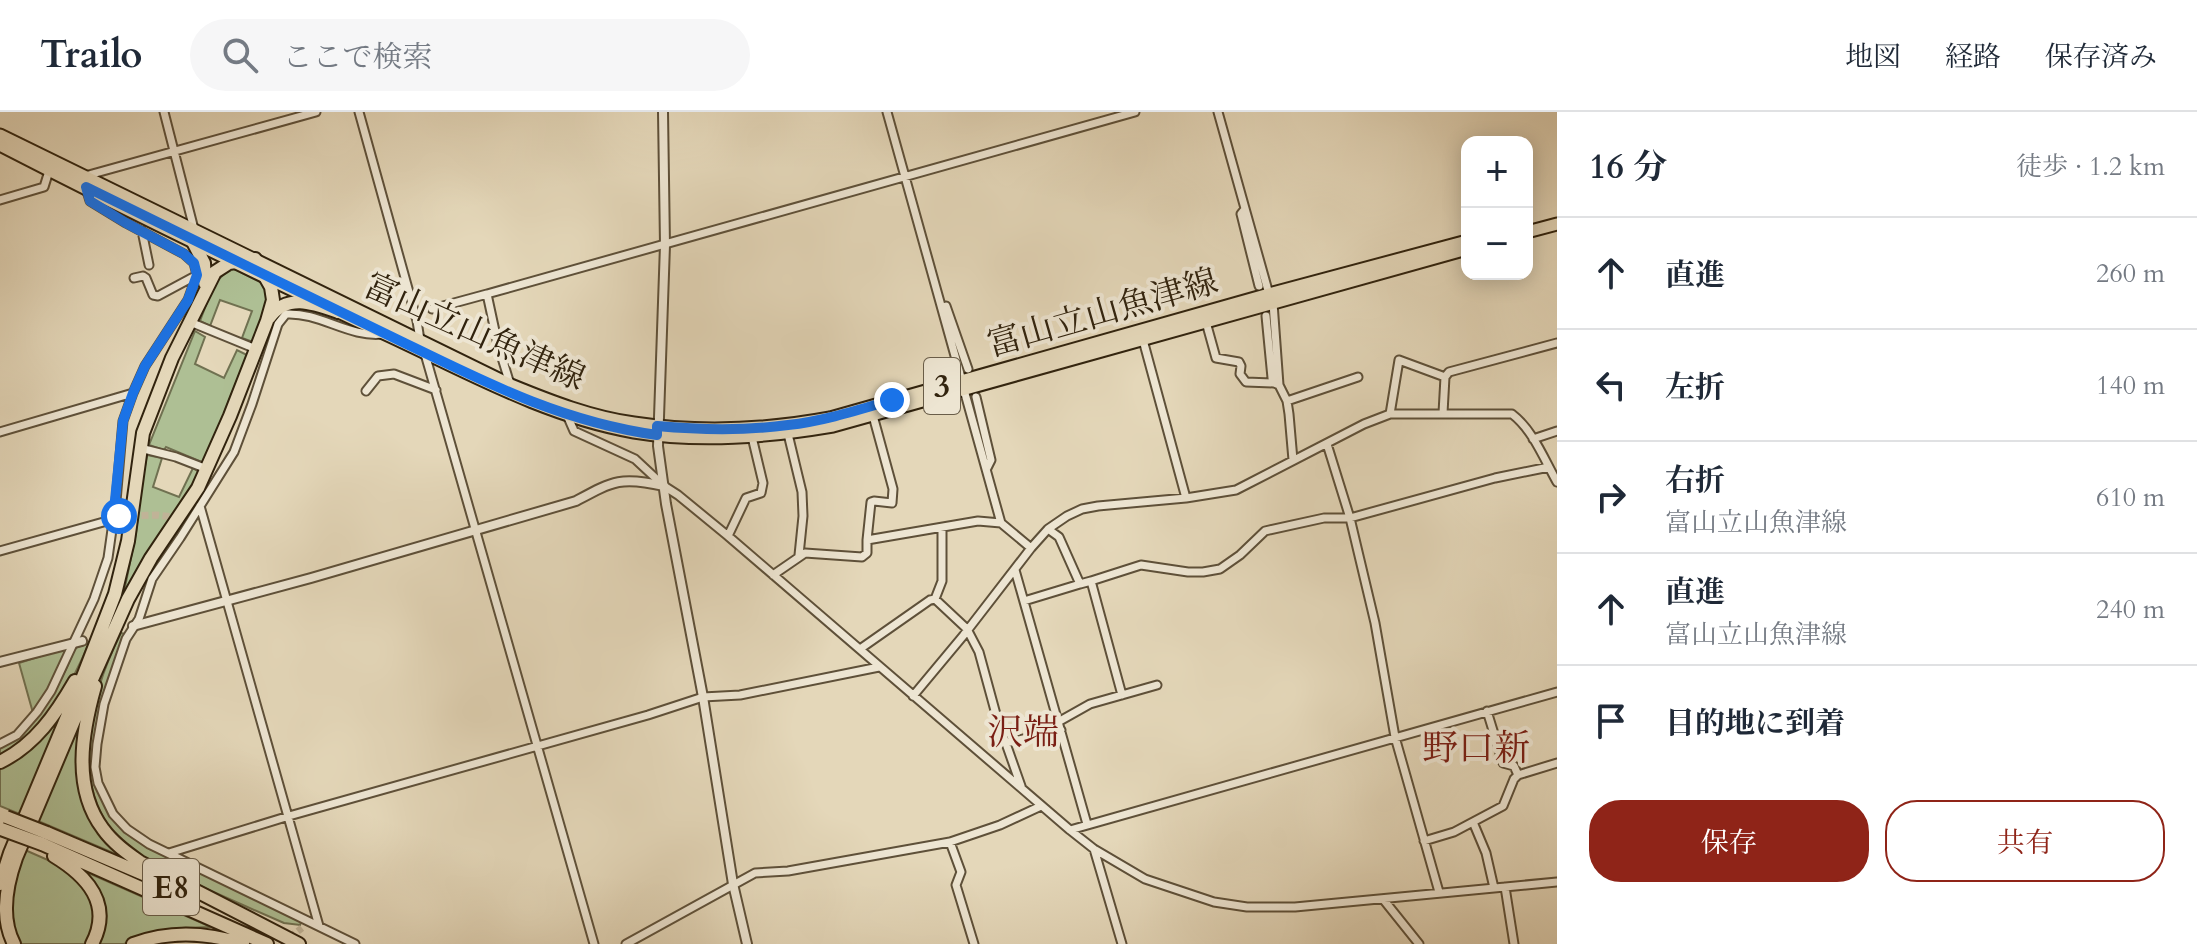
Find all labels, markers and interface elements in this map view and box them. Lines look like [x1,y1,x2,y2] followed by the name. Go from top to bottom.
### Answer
[190,19,750,91] search box
[40,29,142,81] text: Trailo
[218,33,262,77] icon: search
[282,37,432,78] text: ここで検索
[1845,38,1901,76] text: 地図
[1945,38,2001,76] text: 経路
[2045,38,2157,76] text: 保存済み
[1461,136,1533,280] map controls
[1461,136,1533,208] button: +
[1589,144,1667,190] text: 16 分
[2016,149,2165,184] text: 徒歩 · 1.2 km
[1461,208,1533,280] button: −
[1589,251,1633,295] icon: ahead
[1665,255,1725,296] text: 直進
[2096,256,2165,291] text: 260 m
[982,258,1223,368] street label: 富山立山魚津線
[357,263,593,401] street label: 富山立山魚津線
[924,358,960,414] road number: 3
[1589,363,1633,407] icon: left
[1665,367,1725,408] text: 左折
[2096,368,2165,403] text: 140 m
[874,382,910,418] route end
[1665,460,1725,501] text: 右折
[1589,475,1633,519] icon: right
[2096,480,2165,515] text: 610 m
[101,498,137,534] route start
[1665,505,1847,540] text: 富山立山魚津線
[1665,572,1725,613] text: 直進
[1589,587,1633,631] icon: ahead
[2096,592,2165,627] text: 240 m
[1665,617,1847,652] text: 富山立山魚津線
[1589,699,1633,743] icon: arrive
[1665,703,1845,744] text: 目的地に到着
[987,708,1059,757] district label: 沢端
[1422,724,1530,773] district label: 野口新
[1589,800,1869,882] button: 保存
[1885,800,2165,882] button: 共有
[143,859,199,915] road number: E8

